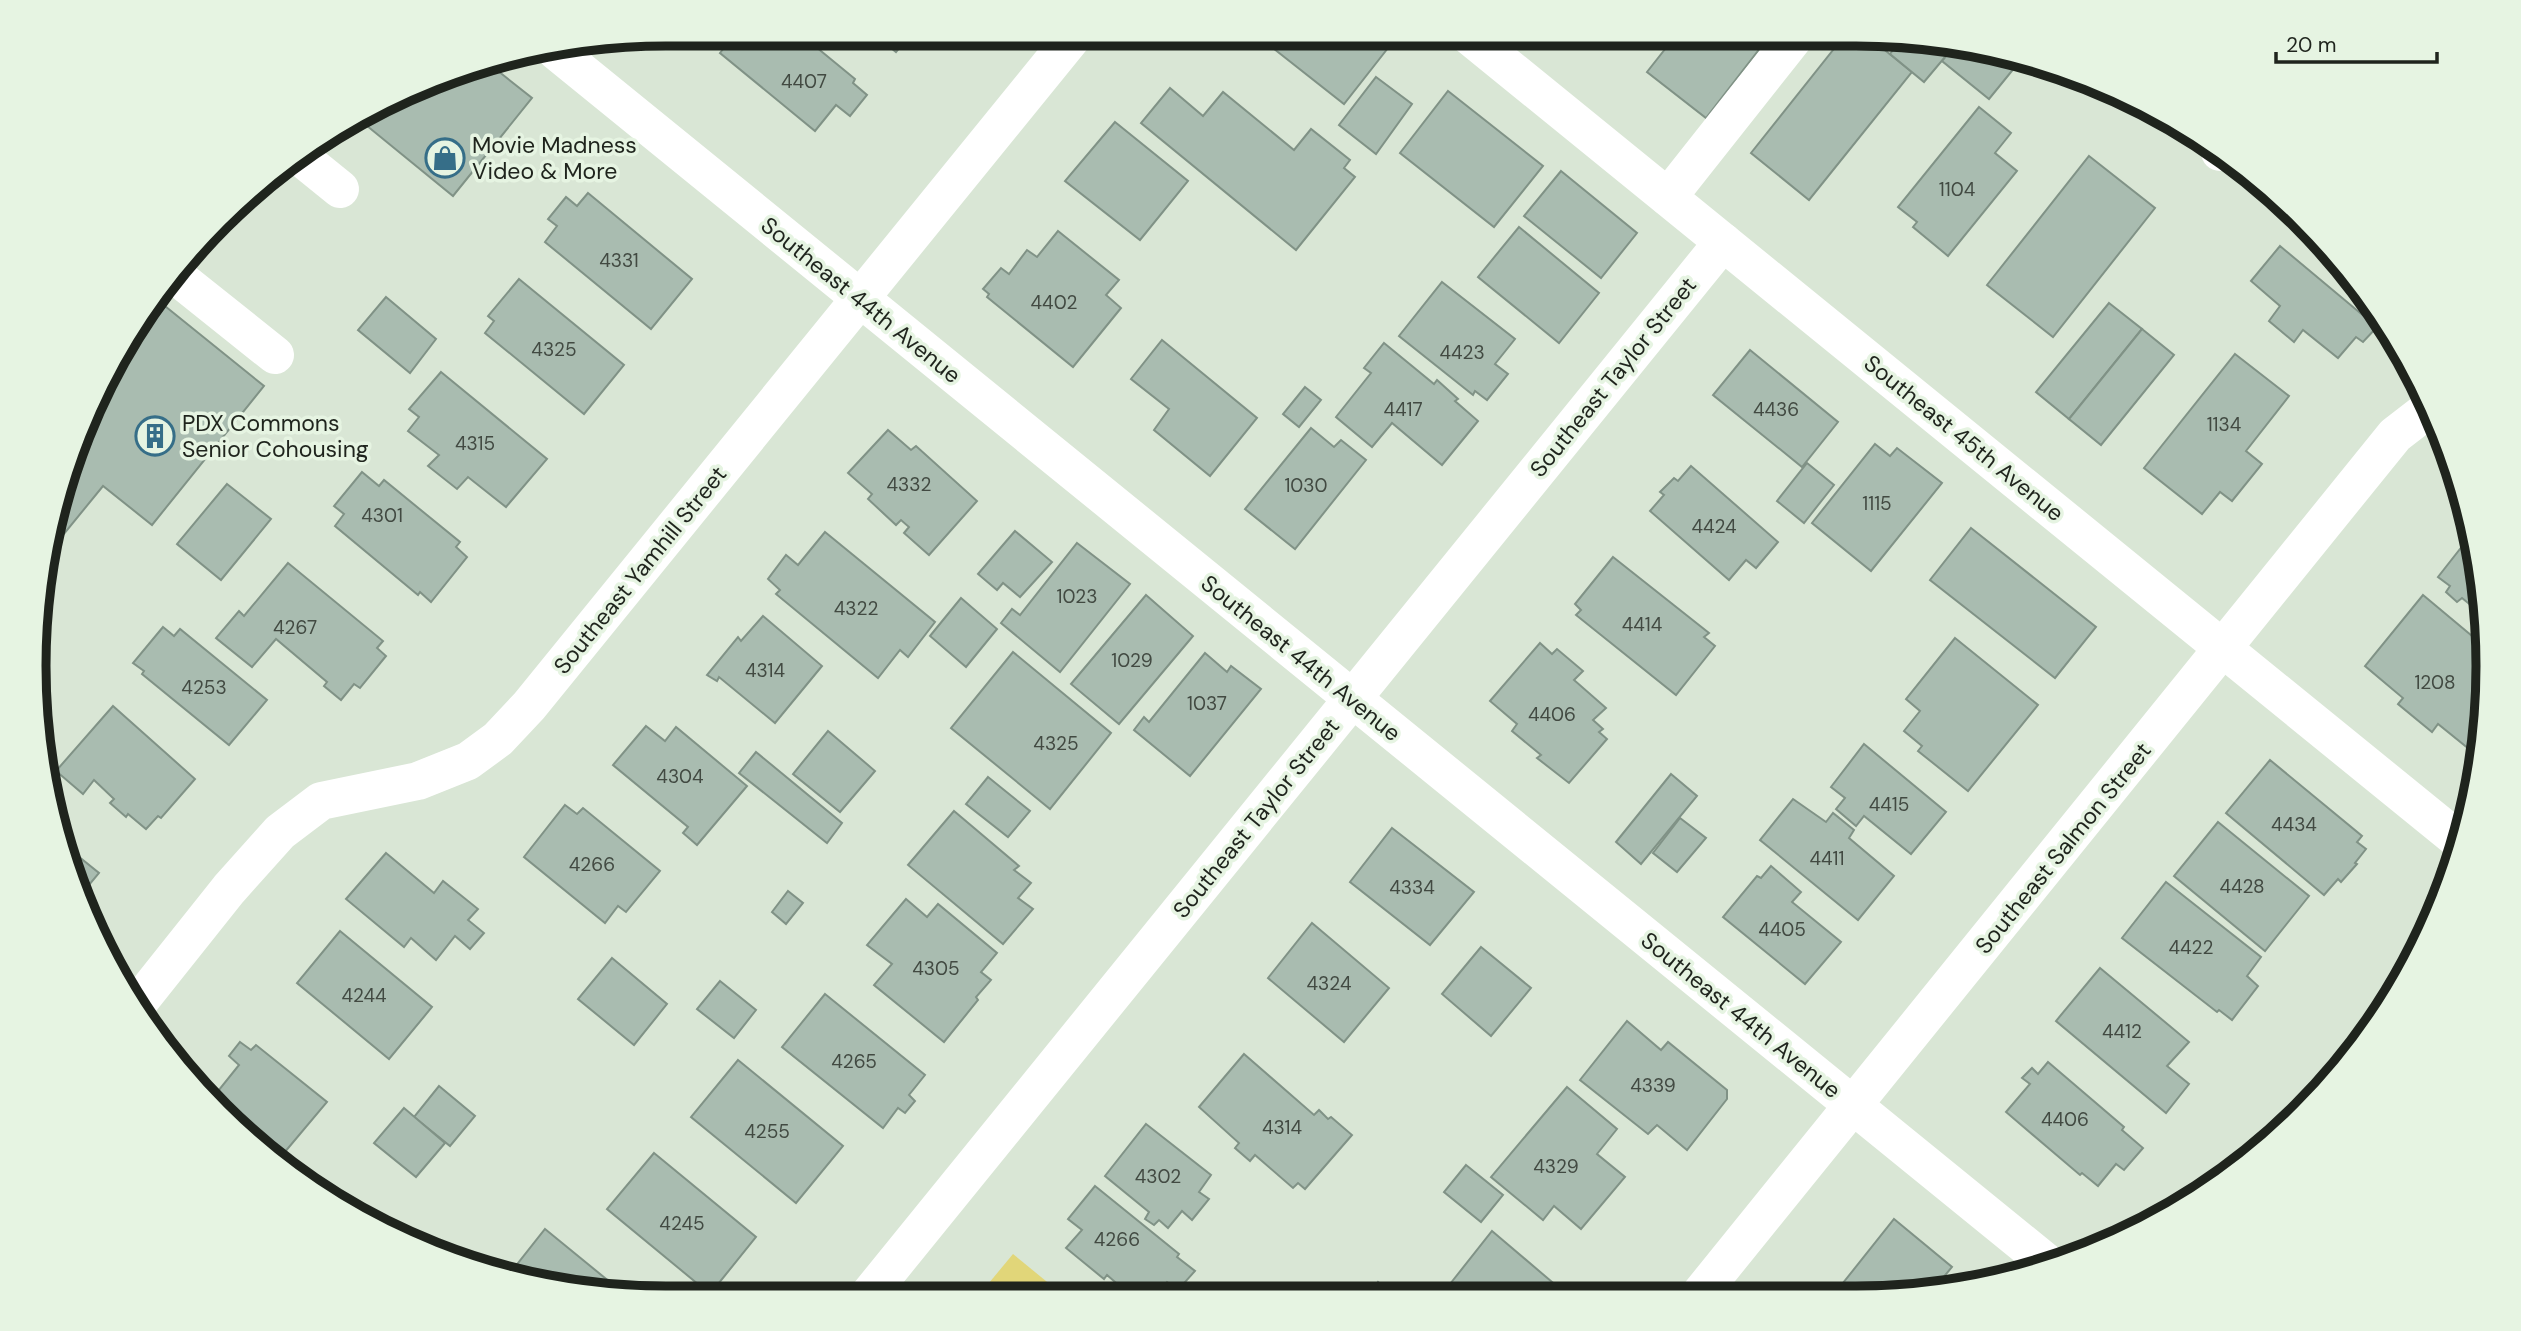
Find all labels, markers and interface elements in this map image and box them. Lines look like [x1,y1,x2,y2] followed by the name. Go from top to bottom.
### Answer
[2276,21,2437,65] scale bar
[2286,31,2337,59] text: 20 m
[781,69,827,94] house number: 4407
[472,130,637,186] place label: Movie Madness Video & More
[424,137,466,179] shop icon: Movie Madness Video & More
[1939,177,1975,202] house number: 1104
[755,210,967,390] street label: Southeast 44th Avenue
[599,248,639,273] house number: 4331
[1523,271,1703,483] street label: Southeast Taylor Street
[1031,290,1077,315] house number: 4402
[531,337,577,362] house number: 4325
[1439,340,1485,365] house number: 4423
[1858,348,2070,528] street label: Southeast 45th Avenue
[1383,397,1423,422] house number: 4417
[1753,397,1799,422] house number: 4436
[182,408,369,464] place label: PDX Commons Senior Cohousing
[2207,412,2241,437] house number: 1134
[134,415,176,457] building icon: PDX Commons Senior Cohousing
[455,431,495,456] house number: 4315
[547,460,733,680] street label: Southeast Yamhill Street
[887,472,932,497] house number: 4332
[1284,473,1328,498] house number: 1030
[1862,491,1892,516] house number: 1115
[361,503,403,528] house number: 4301
[1691,514,1737,539] house number: 4424
[1195,568,1407,748] street label: Southeast 44th Avenue
[1057,584,1097,609] house number: 1023
[834,596,878,621] house number: 4322
[1622,612,1662,637] house number: 4414
[273,615,317,640] house number: 4267
[1111,648,1153,673] house number: 1029
[745,658,785,683] house number: 4314
[2414,670,2456,695] house number: 1208
[181,675,227,700] house number: 4253
[1187,691,1227,716] house number: 1037
[1528,702,1576,727] house number: 4406
[1166,712,1346,924] street label: Southeast Taylor Street
[1033,731,1079,756] house number: 4325
[1968,736,2158,960] street label: Southeast Salmon Street
[656,764,704,789] house number: 4304
[1869,792,1909,817] house number: 4415
[2271,812,2317,837] house number: 4434
[1810,846,1844,871] house number: 4411
[569,852,615,877] house number: 4266
[2219,874,2265,899] house number: 4428
[1389,875,1435,900] house number: 4334
[1758,917,1806,942] house number: 4405
[1635,925,1847,1105] street label: Southeast 44th Avenue
[2169,935,2214,960] house number: 4422
[912,956,960,981] house number: 4305
[1307,971,1351,996] house number: 4324
[341,983,387,1008] house number: 4244
[2102,1019,2142,1044] house number: 4412
[831,1049,877,1074] house number: 4265
[1630,1073,1676,1098] house number: 4339
[2041,1107,2089,1132] house number: 4406
[1262,1115,1302,1140] house number: 4314
[744,1119,790,1144] house number: 4255
[1533,1154,1579,1179] house number: 4329
[1135,1164,1181,1189] house number: 4302
[659,1211,705,1236] house number: 4245
[1094,1227,1140,1252] house number: 4266

